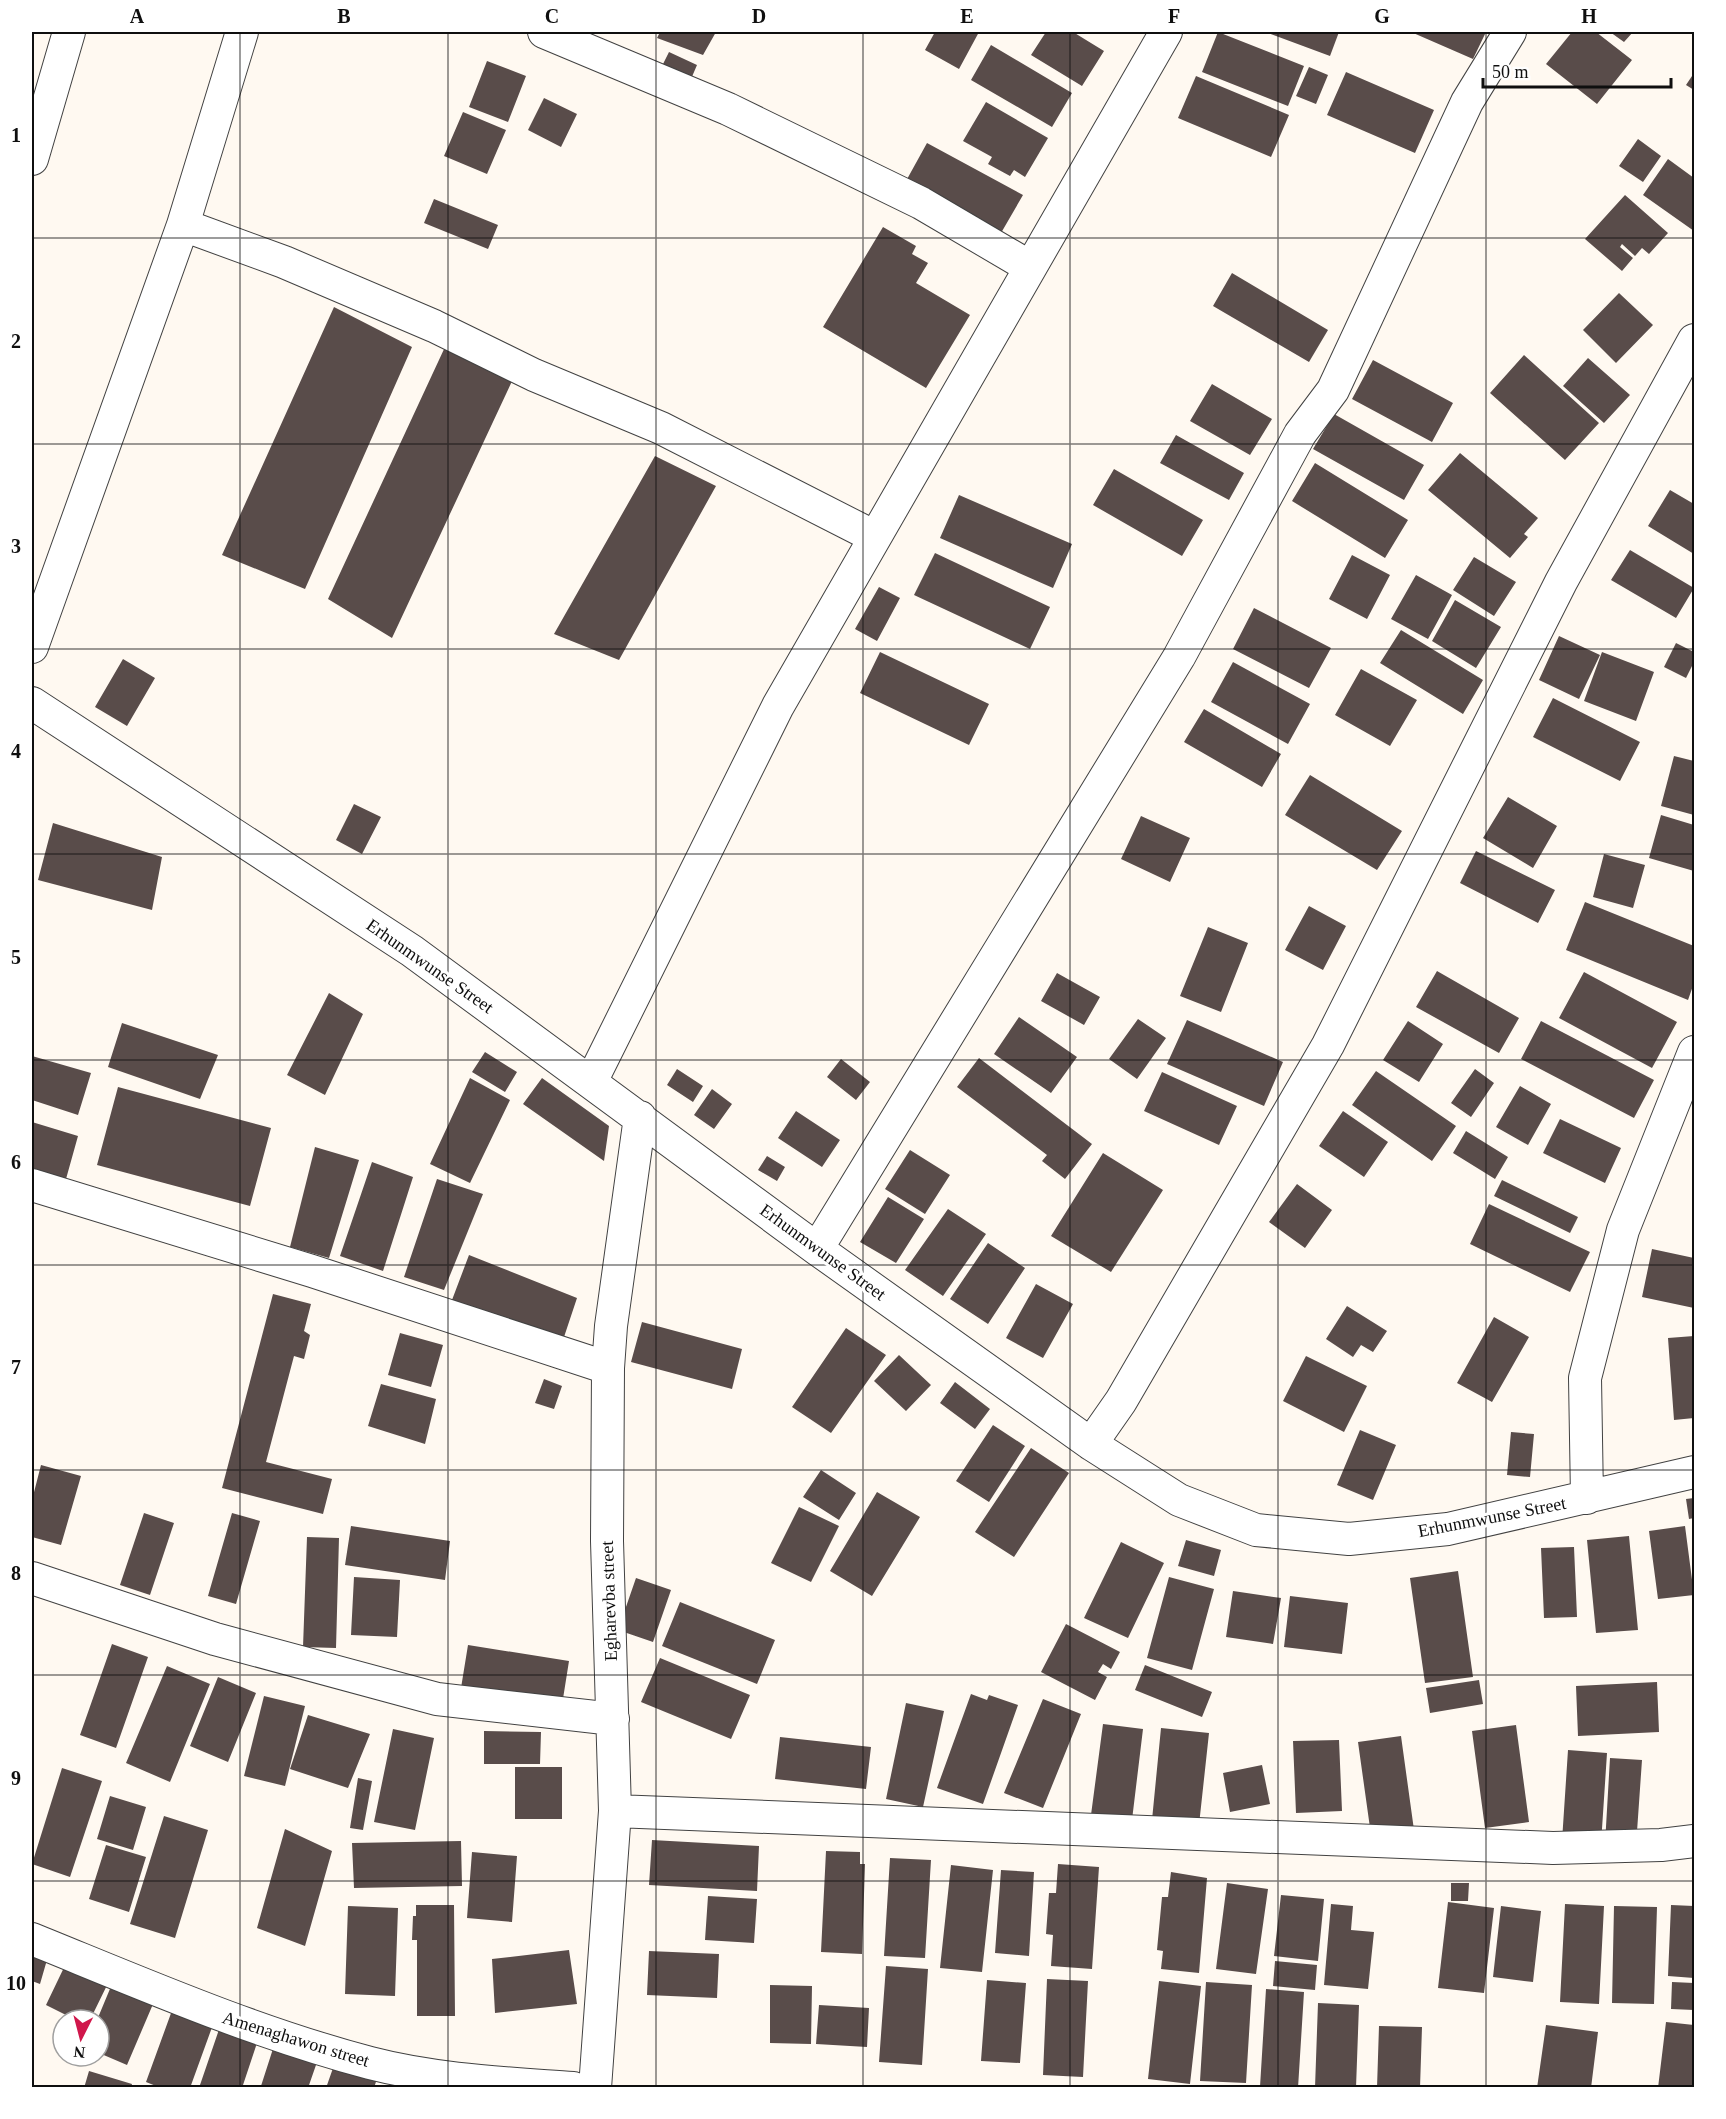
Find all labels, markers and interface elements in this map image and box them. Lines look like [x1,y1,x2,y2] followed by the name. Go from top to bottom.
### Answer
[130,5,145,27] text: A
[337,5,351,27] text: B
[545,5,559,27] text: C
[752,5,766,27] text: D
[960,5,974,27] text: E
[1168,5,1180,27] text: F
[1374,5,1390,27] text: G
[1581,5,1597,27] text: H
[1483,51,1670,89] scale bar
[1492,62,1529,82] text: 50 m
[11,124,21,146] text: 1
[11,330,21,352] text: 2
[11,535,21,557] text: 3
[11,740,21,762] text: 4
[363,915,497,1017] street label: Erhunmwunse Street
[11,946,21,968] text: 5
[11,1151,21,1173] text: 6
[756,1200,890,1304] street label: Erhunmwunse Street
[11,1356,21,1378] text: 7
[1416,1493,1568,1541] street label: Erhunmwunse Street
[597,1540,621,1662] street label: Egharevba street
[11,1562,21,1584] text: 8
[11,1767,21,1789] text: 9
[6,1972,26,1994] text: 10
[220,2007,372,2071] street label: Amenaghawon street
[51,2008,111,2068] north arrow
[72,2043,86,2061] text: N

